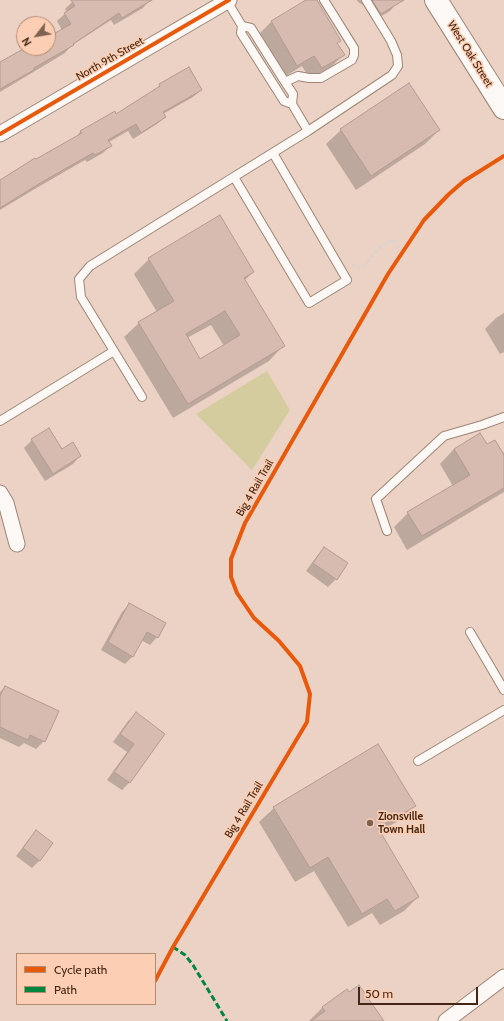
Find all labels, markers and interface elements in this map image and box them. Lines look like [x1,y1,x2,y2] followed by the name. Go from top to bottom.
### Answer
[16,16,56,56] north arrow
[444,18,496,90] street label: West Oak Street
[74,34,146,84] street label: North 9th Street
[19,35,35,49] text: N
[233,457,277,519] street label: Big 4 Rail Trail
[222,779,266,841] street label: Big 4 Rail Trail
[378,810,425,836] place label: Zionsville Town Hall
[365,818,375,828] marker: Zionsville Town Hall
[16,953,156,1005] legend
[54,962,107,977] text: Cycle path
[360,979,480,1005] scale bar
[54,982,77,997] text: Path
[365,986,393,1001] text: 50 m

